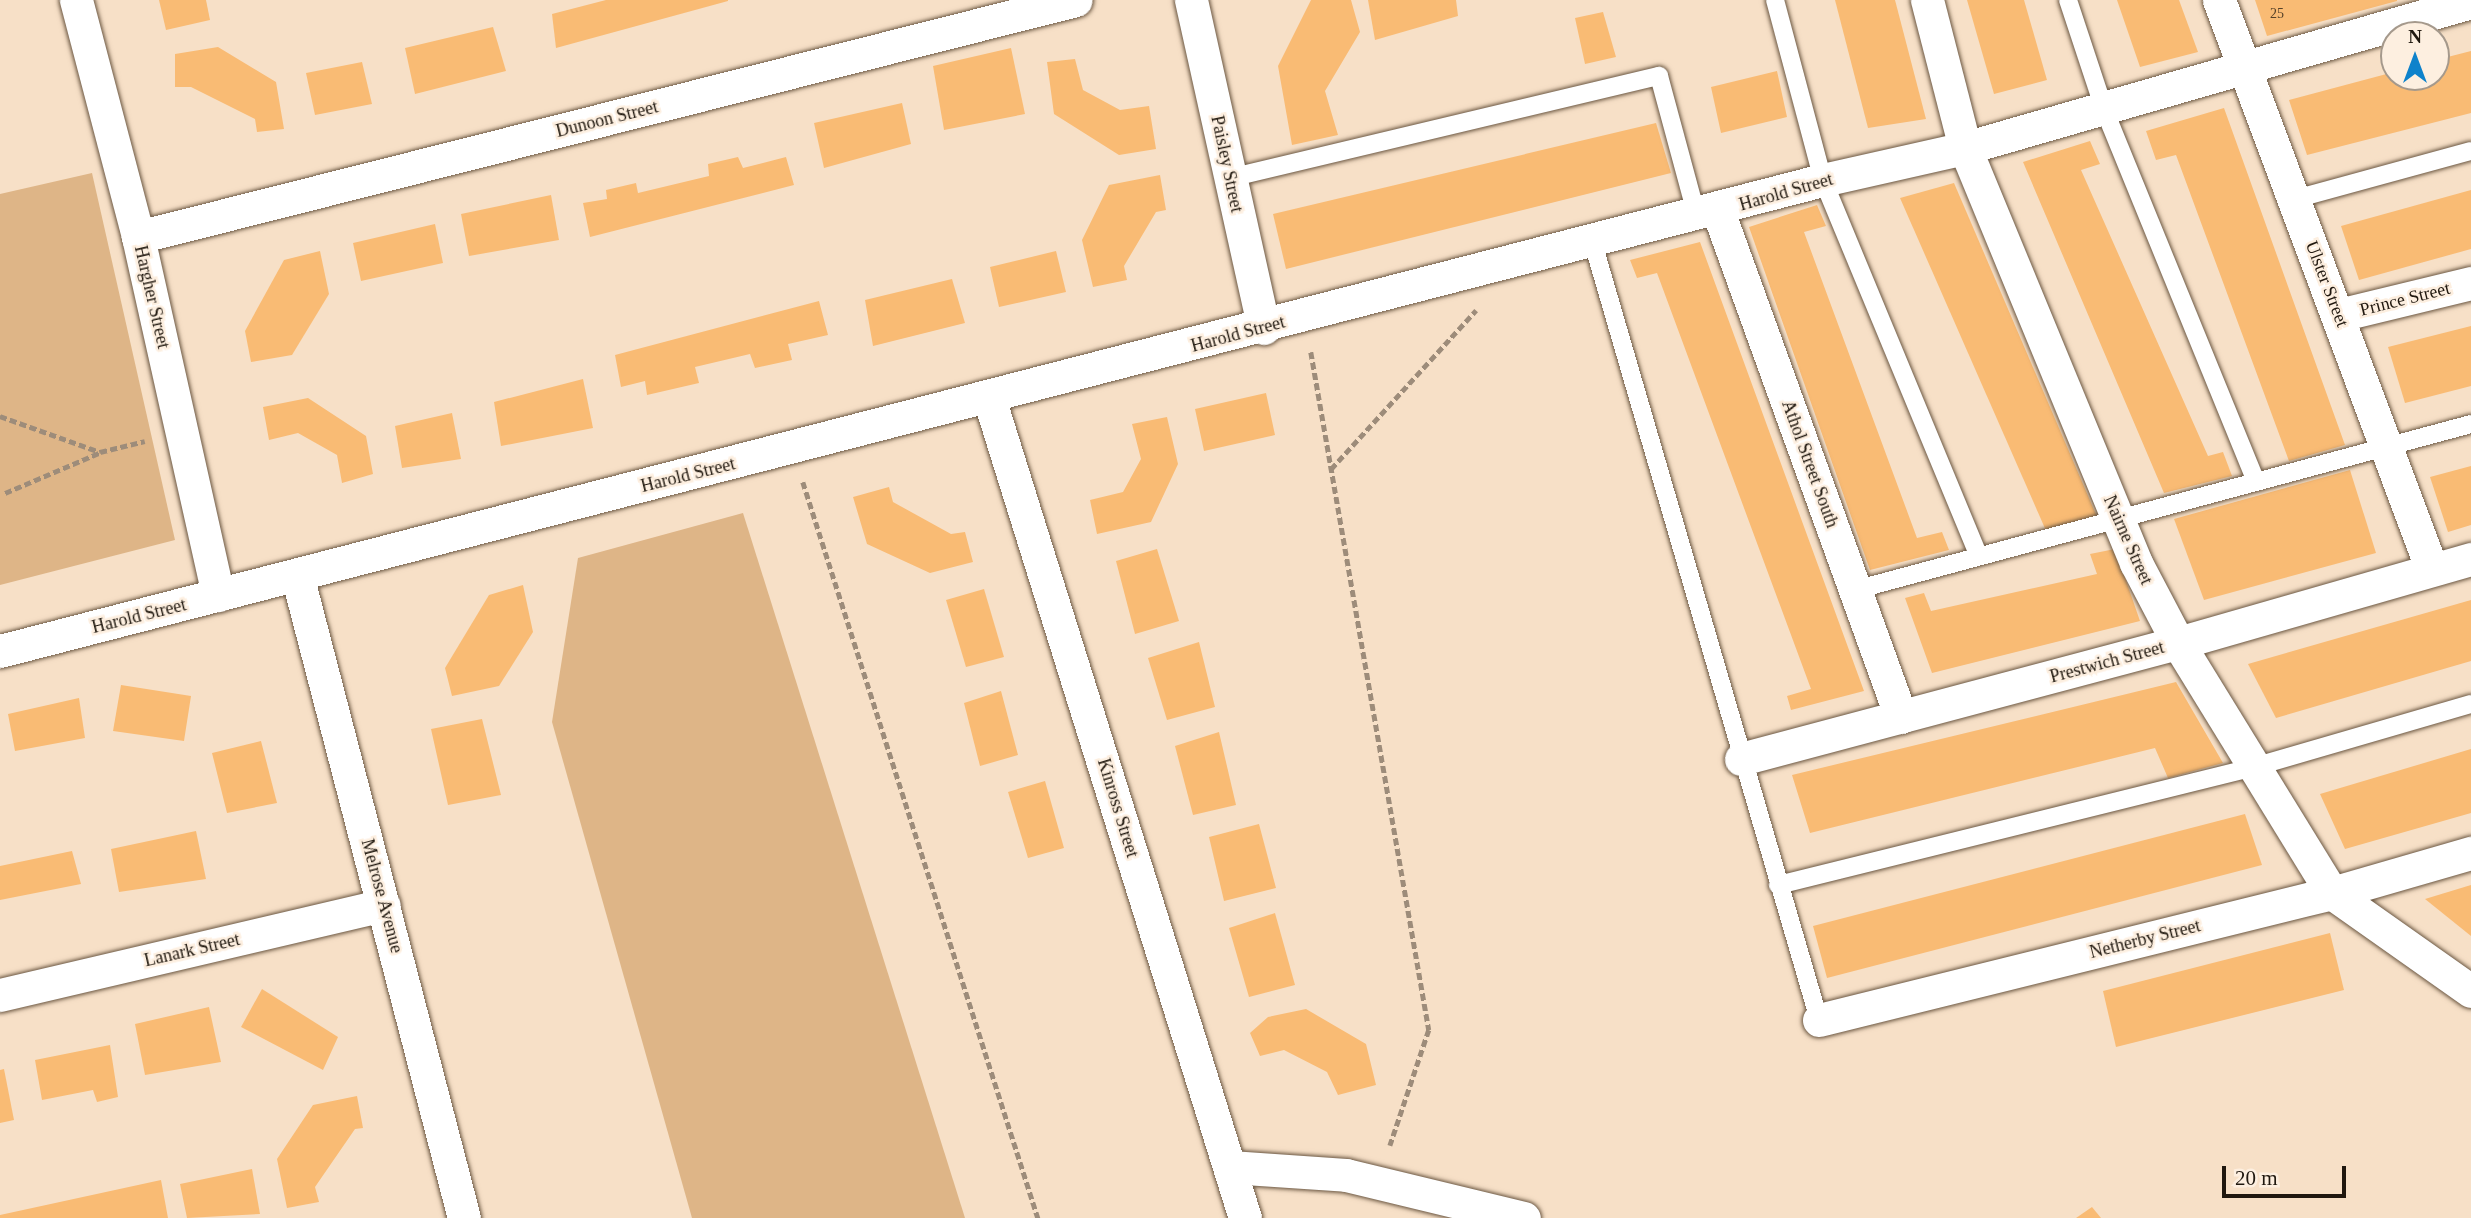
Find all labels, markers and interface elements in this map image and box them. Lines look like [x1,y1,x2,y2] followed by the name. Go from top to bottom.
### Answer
[2270,6,2284,22] house number: 25
[2380,21,2450,91] north arrow
[2408,26,2422,47] text: N
[554,96,660,142] street label: Dunoon Street
[1206,114,1248,214] street label: Paisley Street
[1737,168,1835,216] street label: Harold Street
[2301,238,2353,330] street label: Ulster Street
[130,243,174,351] street label: Hargher Street
[2358,277,2452,321] street label: Prince Street
[1189,311,1287,357] street label: Harold Street
[1777,397,1843,531] street label: Athol Street South
[639,453,737,497] street label: Harold Street
[2099,492,2157,588] street label: Nairne Street
[90,594,188,638] street label: Harold Street
[2047,636,2167,688] street label: Prestwich Street
[1093,756,1143,860] street label: Kinross Street
[356,836,408,956] street label: Melrose Avenue
[2087,915,2203,963] street label: Netherby Street
[142,929,242,971] street label: Lanark Street
[2226,1152,2350,1196] scale bar
[2235,1166,2278,1190] text: 20 m

